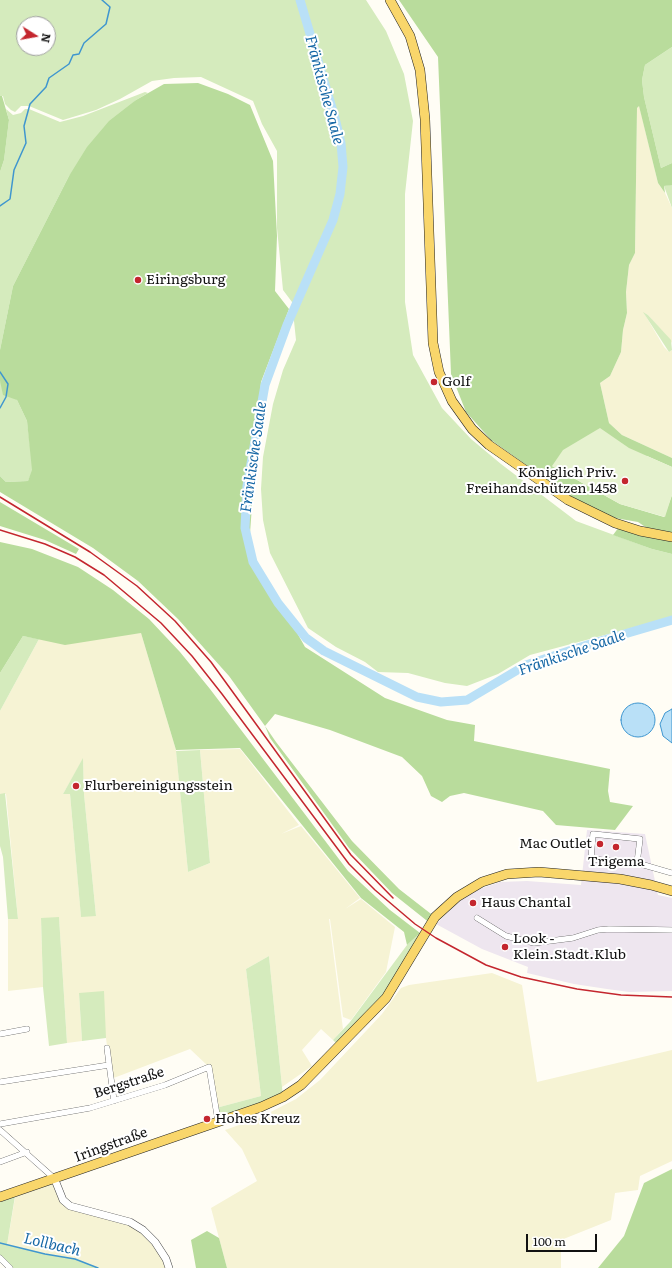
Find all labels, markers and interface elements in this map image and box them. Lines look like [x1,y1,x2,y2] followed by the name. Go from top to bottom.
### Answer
[16,16,56,56] north arrow
[38,32,56,44] text: N
[301,33,347,147] water label: Fränkische Saale
[146,272,225,288] place label: Eiringsburg
[133,275,143,285] marker: Eiringsburg
[442,374,471,390] place label: Golf
[429,377,439,387] marker: Golf
[237,400,271,514] water label: Fränkische Saale
[466,465,617,498] place label: Königlich Priv. Freihandschützen 1458
[620,476,630,486] marker: Königlich Priv. Freihandschützen 1458
[516,626,628,680] water label: Fränkische Saale
[84,778,233,794] place label: Flurbereinigungsstein
[71,781,81,791] marker: Flurbereinigungsstein
[519,836,592,852] place label: Mac Outlet
[595,839,605,849] marker: Mac Outlet
[611,842,621,852] marker: Trigema
[587,854,645,870] place label: Trigema
[481,895,571,911] place label: Haus Chantal
[468,898,478,908] marker: Haus Chantal
[513,931,626,964] place label: Look - Klein.Stadt.Klub
[500,942,510,952] marker: Look - Klein.Stadt.Klub
[92,1064,166,1102] street label: Bergstraße
[215,1111,300,1127] place label: Hohes Kreuz
[202,1114,212,1124] marker: Hohes Kreuz
[72,1124,150,1166] street label: Iringstraße
[528,1226,599,1252] scale bar
[22,1230,82,1260] water label: Lollbach
[533,1232,566,1250] text: 100 m

